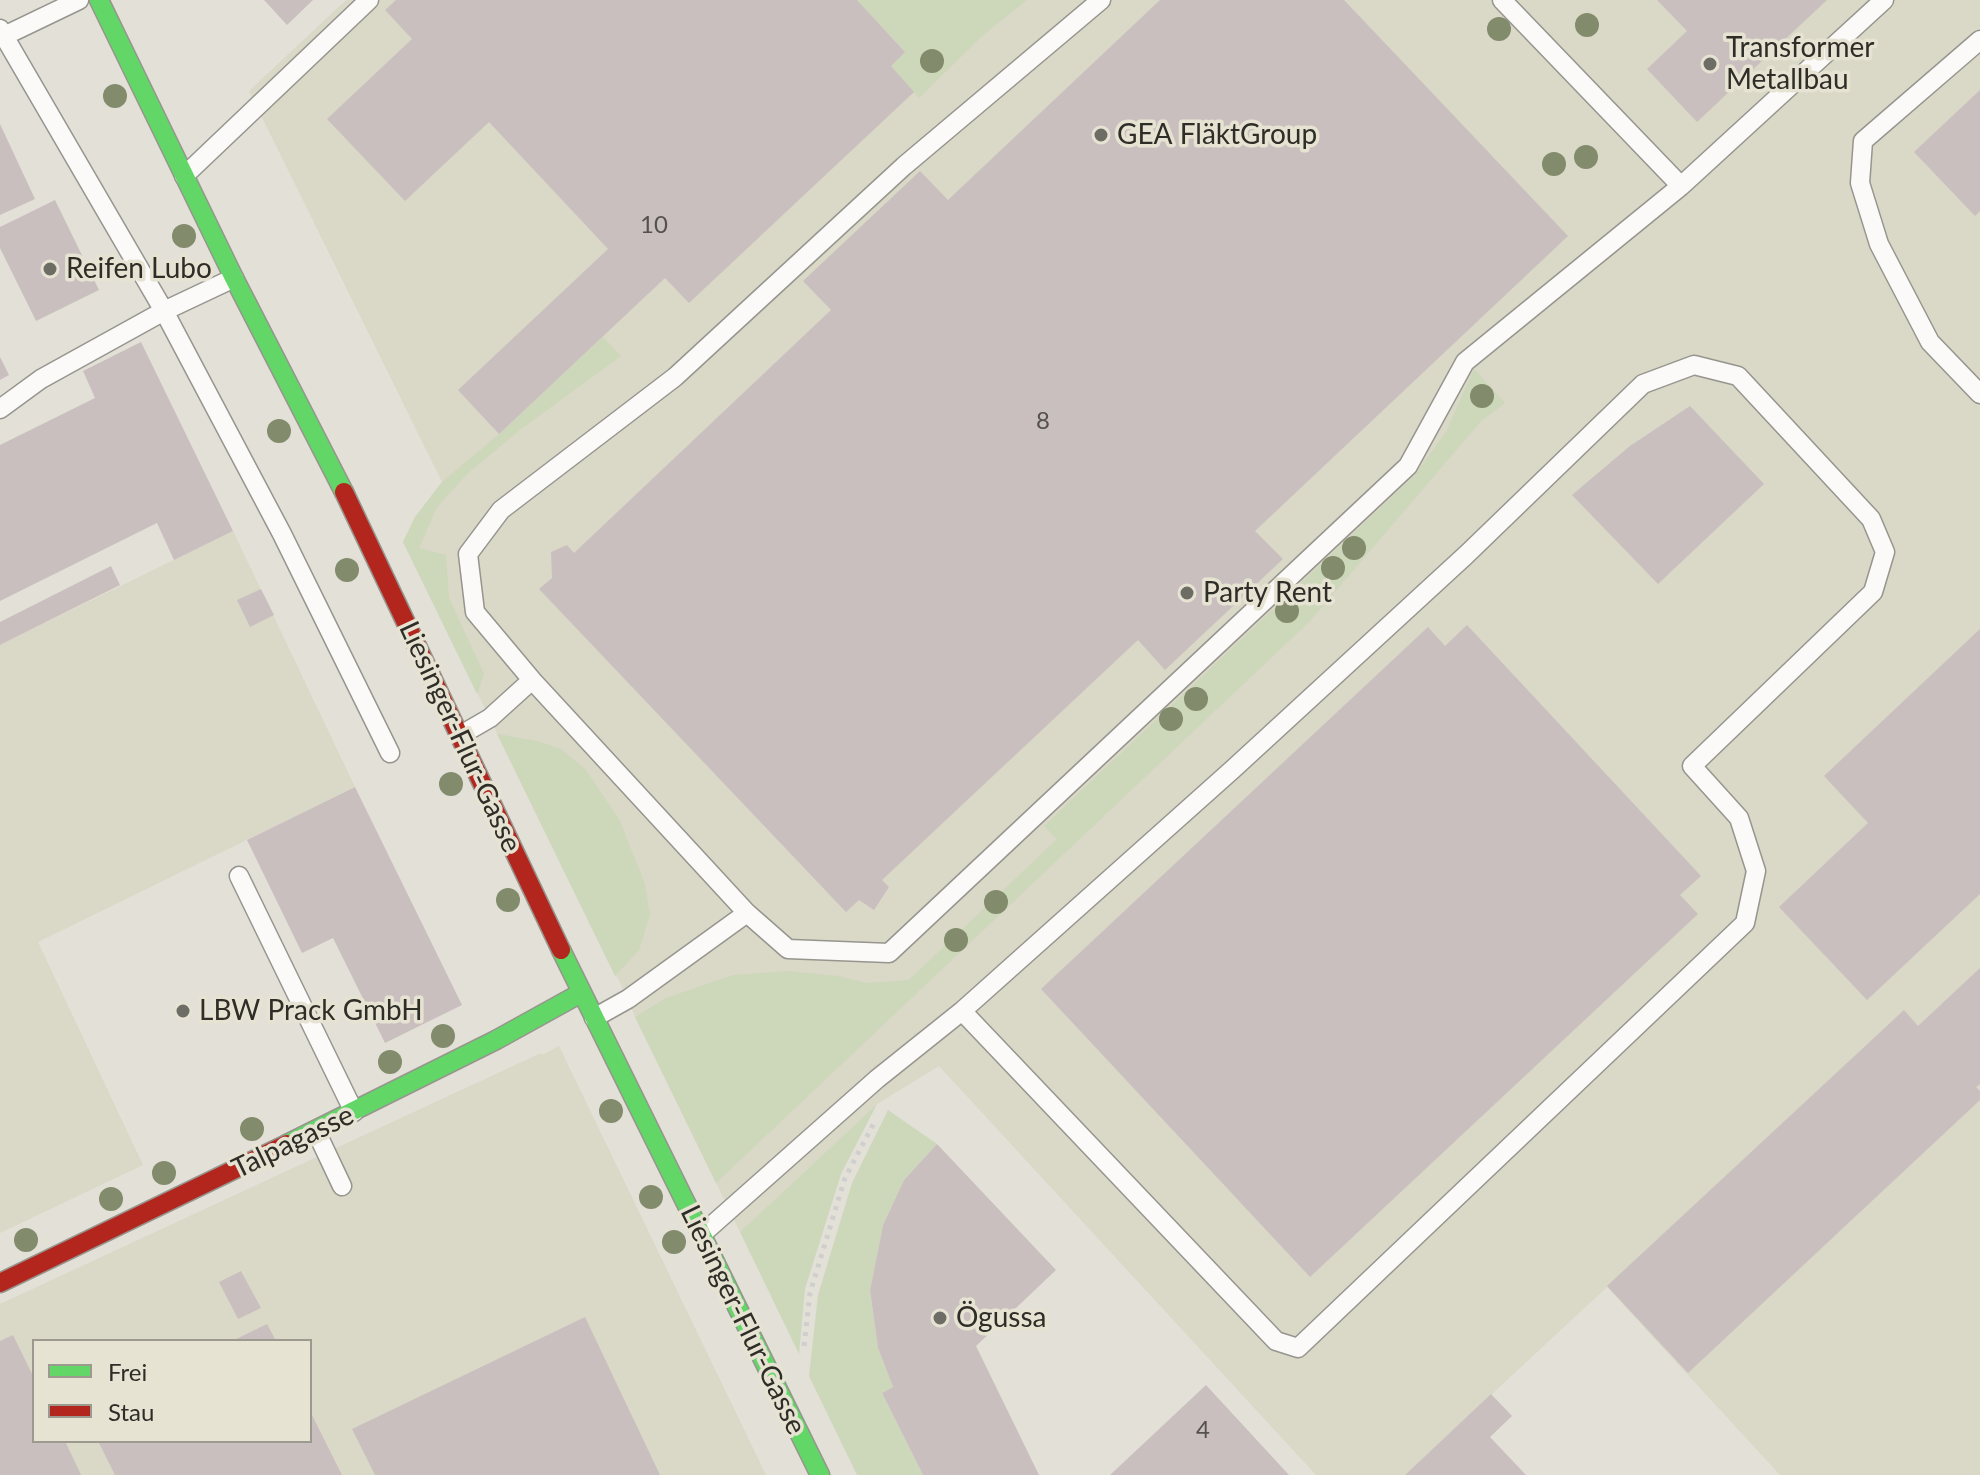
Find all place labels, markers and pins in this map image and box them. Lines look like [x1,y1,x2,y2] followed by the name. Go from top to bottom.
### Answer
[1726,31,1875,97] place label: Transformer Metallbau
[1701,55,1719,73] marker: Transformer Metallbau
[1117,118,1317,152] place label: GEA FläktGroup
[1092,126,1110,144] marker: GEA FläktGroup
[66,252,212,286] place label: Reifen Lubo
[41,260,59,278] marker: Reifen Lubo
[1203,576,1332,610] place label: Party Rent
[1178,584,1196,602] marker: Party Rent
[199,994,423,1028] place label: LBW Prack GmbH
[174,1002,192,1020] marker: LBW Prack GmbH
[956,1301,1046,1335] place label: Ögussa
[931,1309,949,1327] marker: Ögussa

